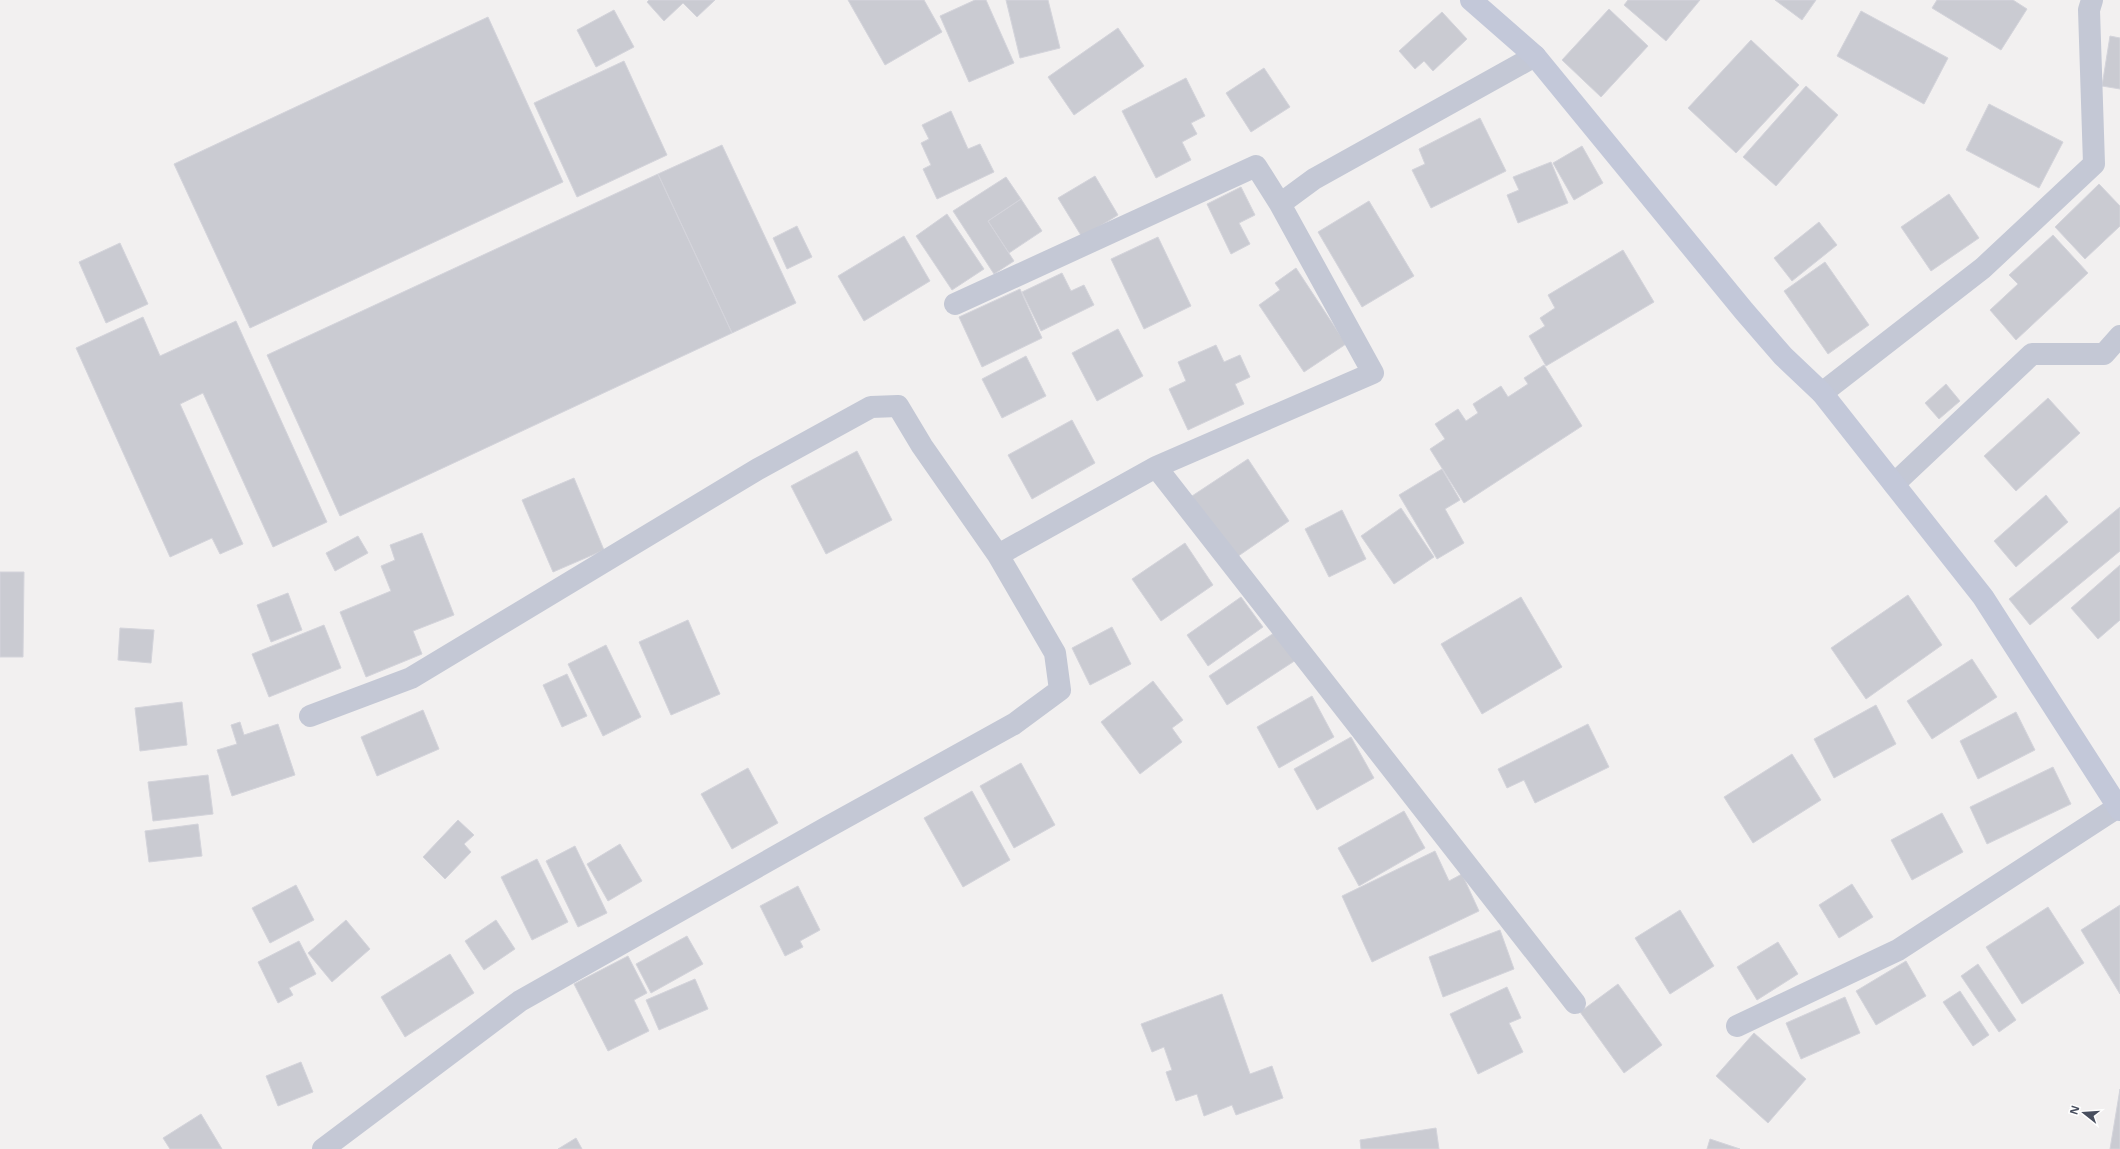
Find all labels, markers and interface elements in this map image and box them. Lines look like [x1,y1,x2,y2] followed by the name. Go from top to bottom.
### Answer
[2064,1093,2104,1133] north arrow
[2065,1103,2082,1116] text: N

